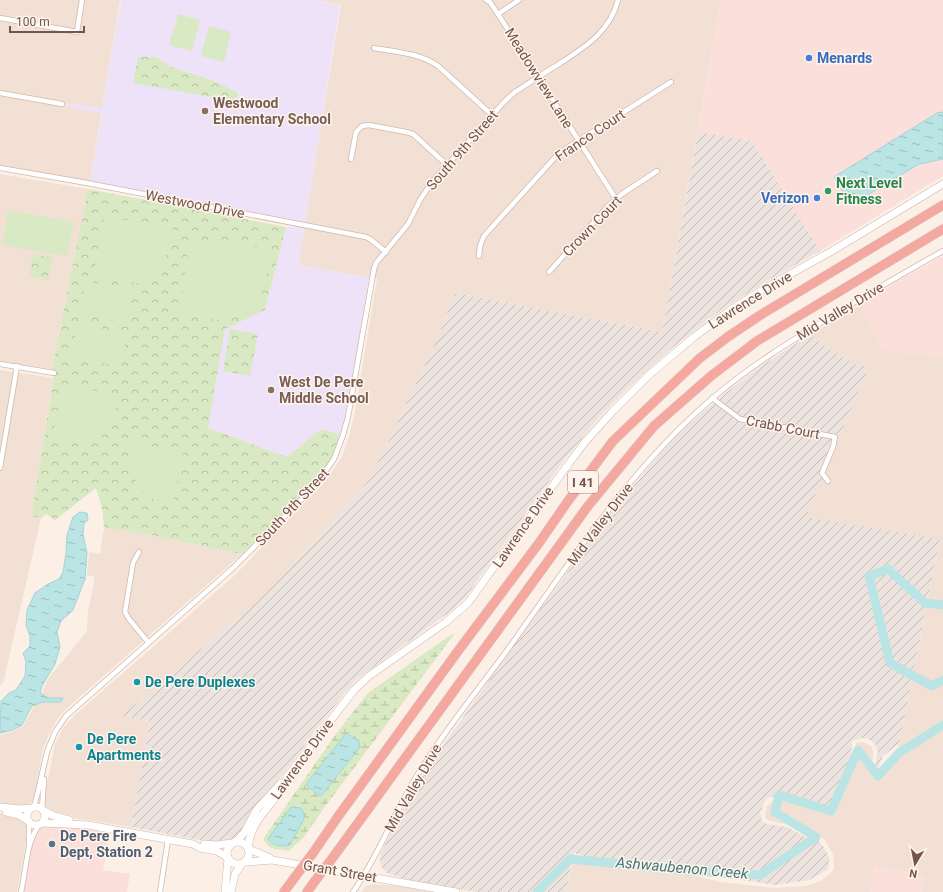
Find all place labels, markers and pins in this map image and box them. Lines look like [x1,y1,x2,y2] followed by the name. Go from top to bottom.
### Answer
[817,50,872,66] place label: Menards
[804,53,814,63] marker: Menards
[213,95,331,127] place label: Westwood Elementary School
[200,106,210,116] marker: Westwood Elementary School
[836,175,902,207] place label: Next Level Fitness
[823,186,833,196] marker: Next Level Fitness
[761,190,809,206] place label: Verizon
[812,193,822,203] marker: Verizon
[279,374,369,406] place label: West De Pere Middle School
[266,385,276,395] marker: West De Pere Middle School
[145,674,256,690] place label: De Pere Duplexes
[132,677,142,687] marker: De Pere Duplexes
[87,731,161,763] place label: De Pere Apartments
[74,742,84,752] marker: De Pere Apartments
[60,828,153,860] place label: De Pere Fire Dept, Station 2
[47,839,57,849] marker: De Pere Fire Dept, Station 2

